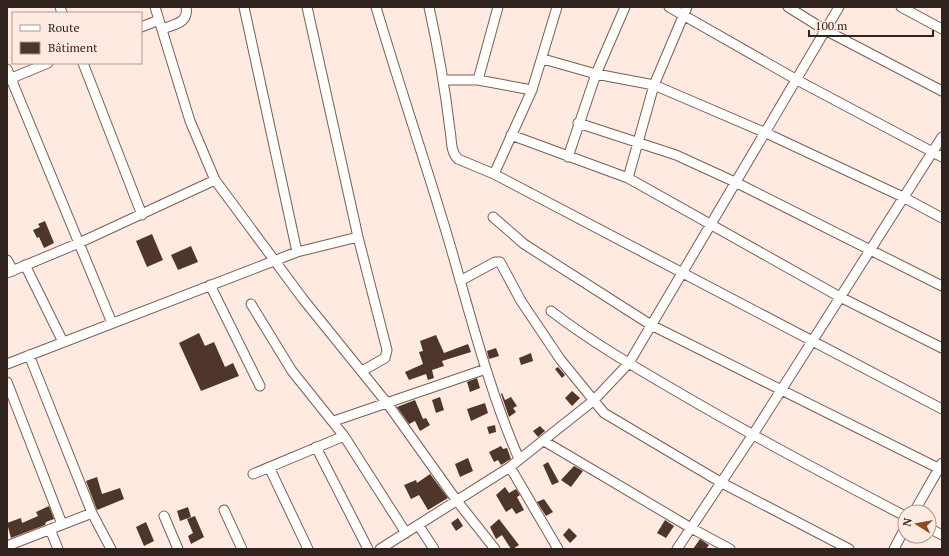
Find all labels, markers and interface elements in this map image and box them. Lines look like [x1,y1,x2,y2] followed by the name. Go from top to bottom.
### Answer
[12,12,142,64] legend
[809,12,933,38] scale bar
[815,18,848,33] text: 100 m
[48,20,79,35] text: Route
[48,40,98,55] text: Bâtiment
[897,504,937,544] north arrow
[900,516,915,528] text: N

